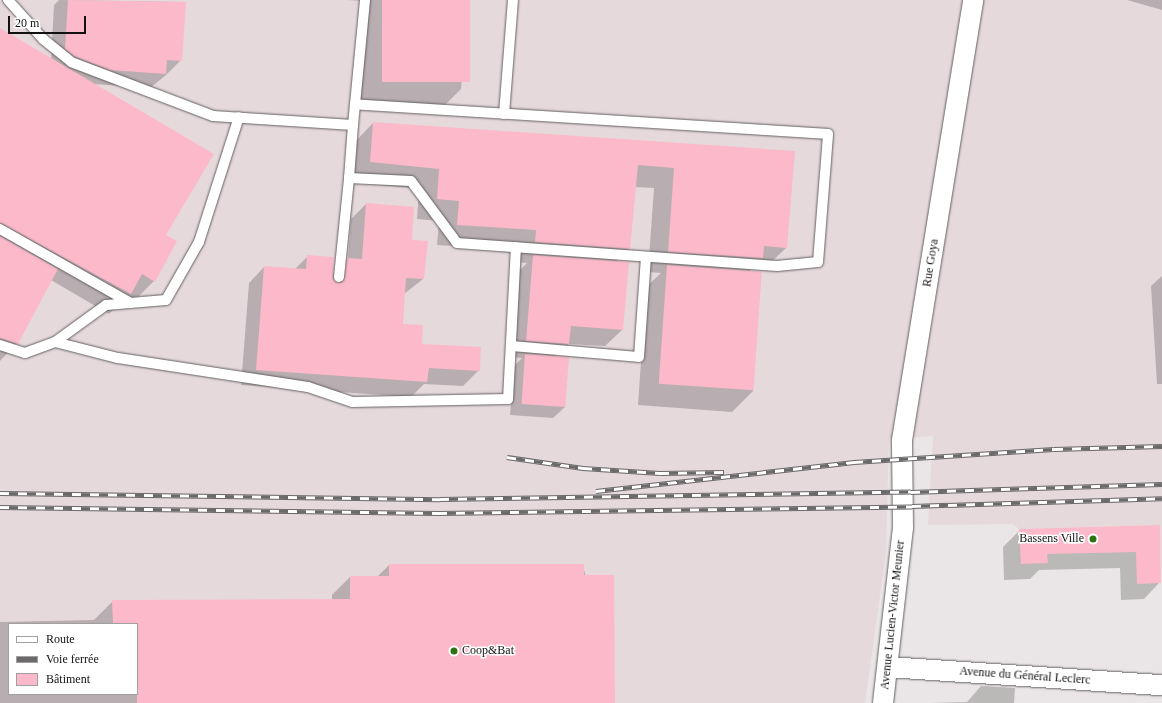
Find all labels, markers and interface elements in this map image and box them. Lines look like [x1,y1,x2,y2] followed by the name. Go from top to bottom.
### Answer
[10,8,88,34] scale bar
[15,16,39,30] text: 20 m
[920,238,942,288] street label: Rue Goya
[1019,532,1084,546] place label: Bassens Ville
[1087,533,1099,545] marker: Bassens Ville
[878,539,908,691] street label: Avenue Lucien-Victor Meunier
[8,623,138,695] legend
[46,632,75,646] text: Route
[462,644,514,658] place label: Coop&Bat
[449,646,459,656] marker: Coop&Bat
[46,652,99,666] text: Voie ferrée
[959,664,1091,688] street label: Avenue du Général Leclerc
[46,672,90,686] text: Bâtiment

